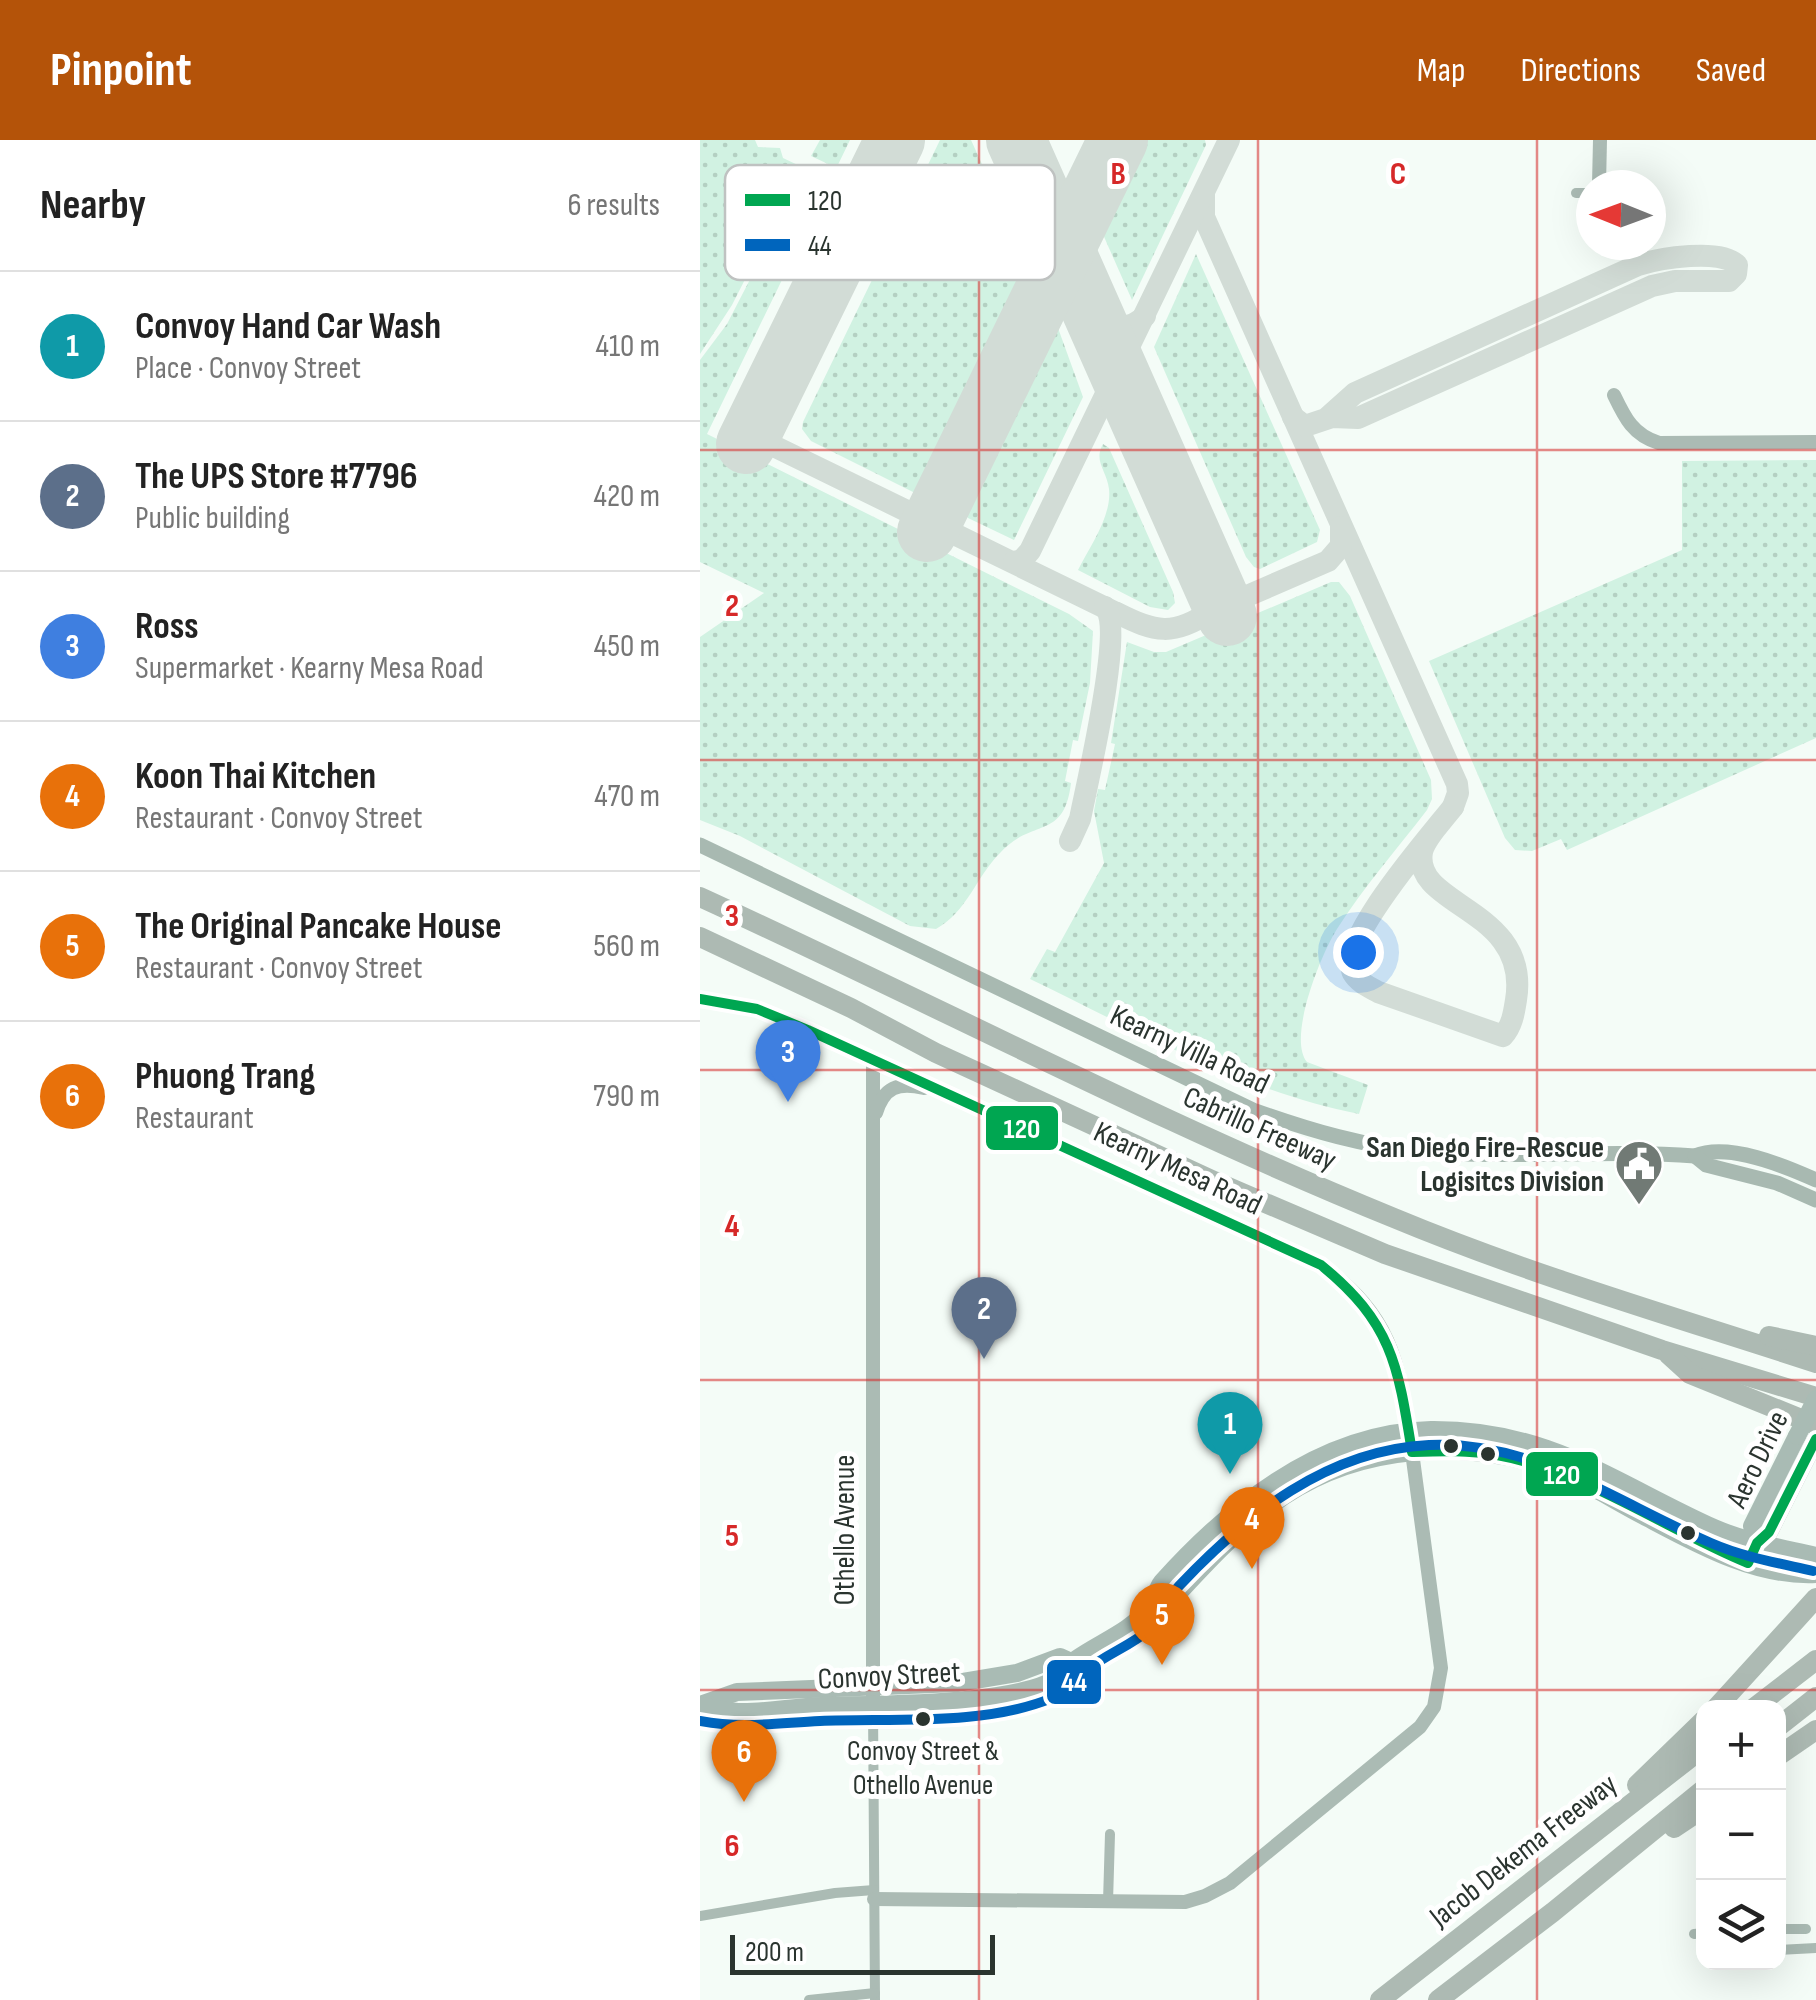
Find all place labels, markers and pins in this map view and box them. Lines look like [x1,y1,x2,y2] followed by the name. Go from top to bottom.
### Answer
[756,1020,820,1102] pin: 3
[1366,1130,1604,1200] place label: San Diego Fire-Rescue Logisitcs Division
[1613,1138,1665,1206] public building icon: San Diego Fire-Rescue Logisitcs Division
[952,1276,1016,1359] pin: 2
[1198,1392,1262,1474] pin: 1
[1441,1436,1461,1456] unlabelled marker
[1478,1444,1498,1464] unlabelled marker
[1220,1486,1284,1569] pin: 4
[1678,1523,1698,1543] unlabelled marker
[1130,1582,1194,1665] pin: 5
[913,1709,933,1729] marker: Convoy Street & Othello Avenue
[712,1720,776,1802] pin: 6
[847,1735,999,1802] place label: Convoy Street & Othello Avenue

